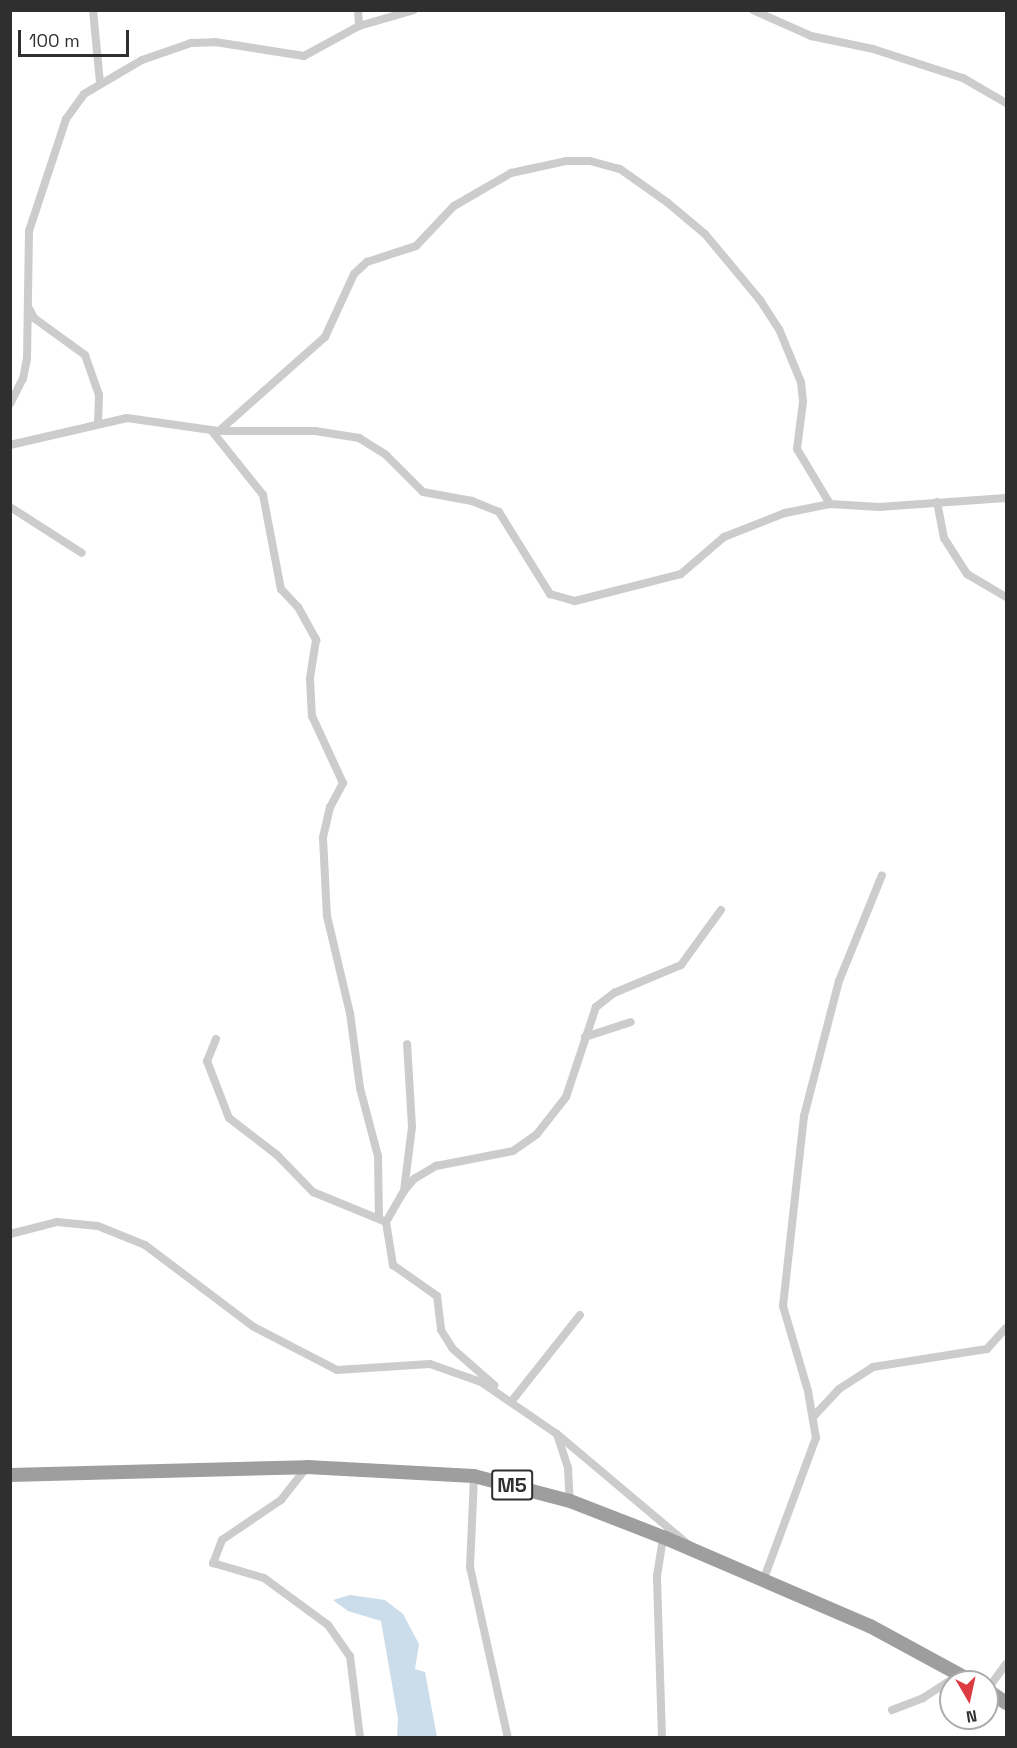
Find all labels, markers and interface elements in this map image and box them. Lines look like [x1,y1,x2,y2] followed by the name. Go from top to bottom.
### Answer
[21,18,132,56] scale bar
[29,29,80,52] text: 100 m
[491,1468,533,1502] road number: M5
[939,1670,999,1730] north arrow
[965,1705,979,1728] text: N

